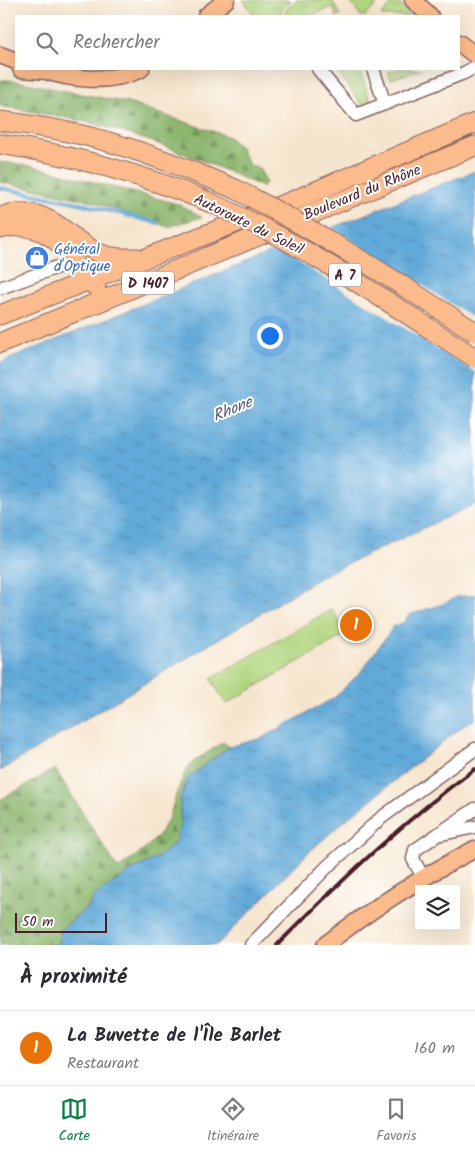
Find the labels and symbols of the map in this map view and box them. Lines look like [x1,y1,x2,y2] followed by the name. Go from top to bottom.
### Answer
[300,158,425,227] street label: Boulevard du Rhône
[190,188,308,262] street label: Autoroute du Soleil
[54,238,111,279] place label: Général d'Optique
[24,245,50,271] shop icon: Général d'Optique
[329,264,361,286] road number: A 7
[122,272,174,294] road number: D 1407
[257,323,283,349] your location
[209,389,258,429] water label: Rhone
[340,606,372,644] pin: 1
[15,910,108,933] scale bar

